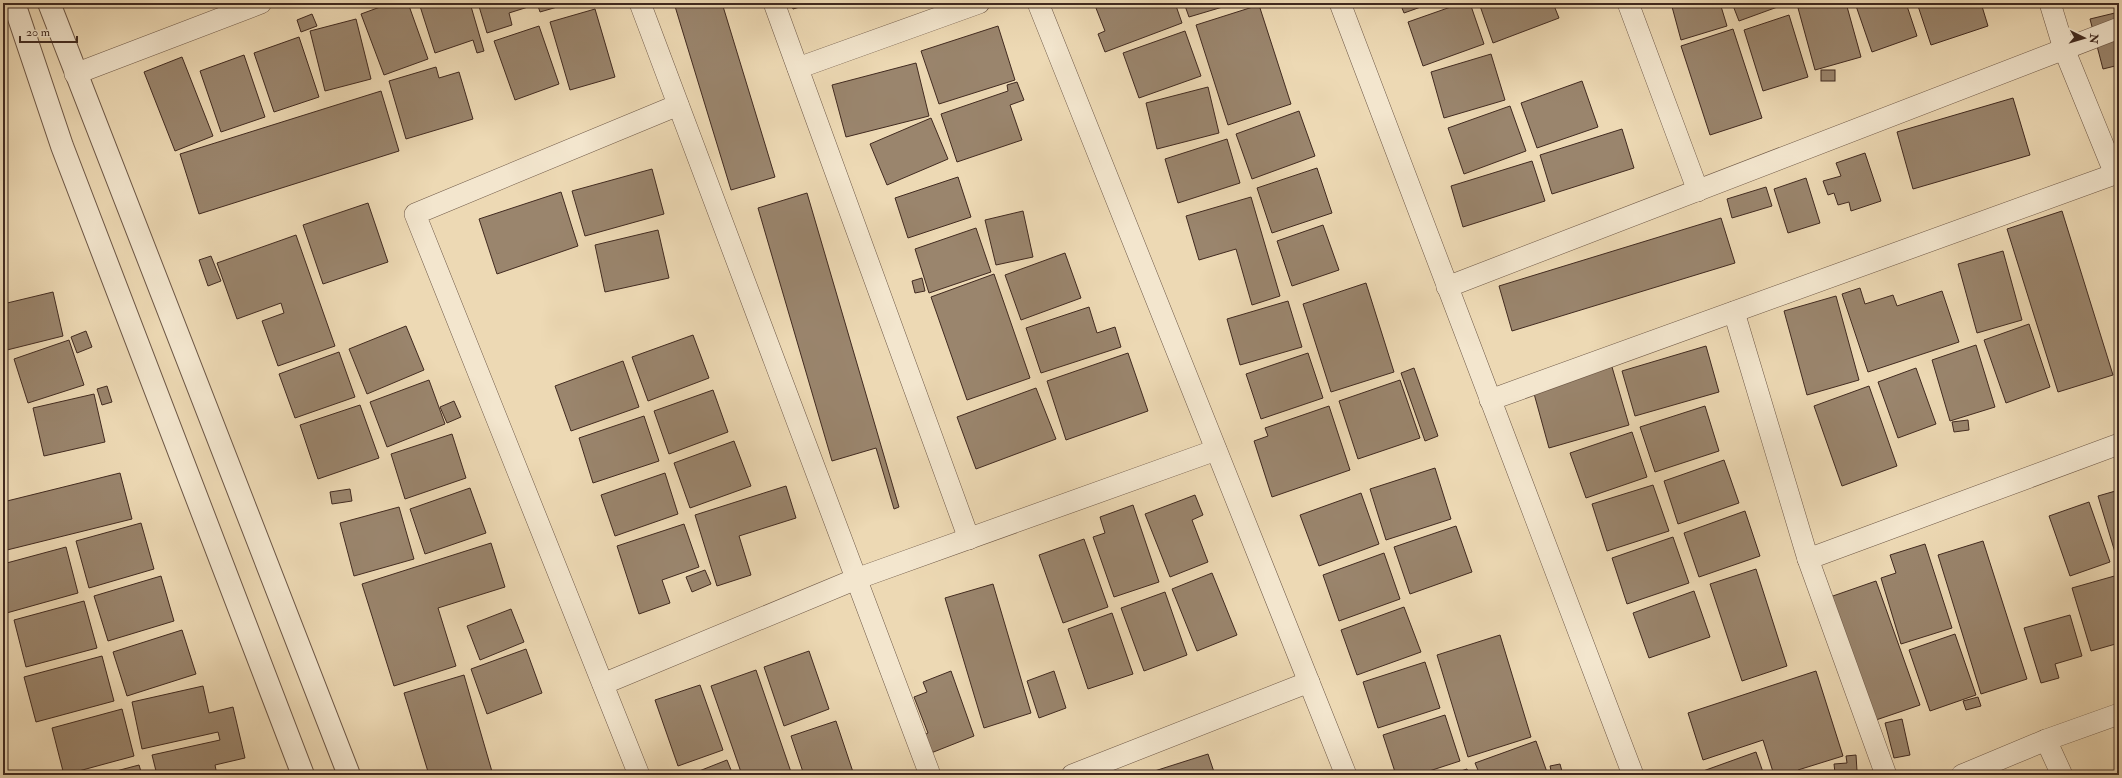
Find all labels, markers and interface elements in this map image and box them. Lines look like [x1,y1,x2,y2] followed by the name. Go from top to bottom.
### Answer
[20,18,77,44] scale bar
[2064,18,2104,58] north arrow
[26,25,51,40] text: 20 m
[2086,32,2100,45] text: N

